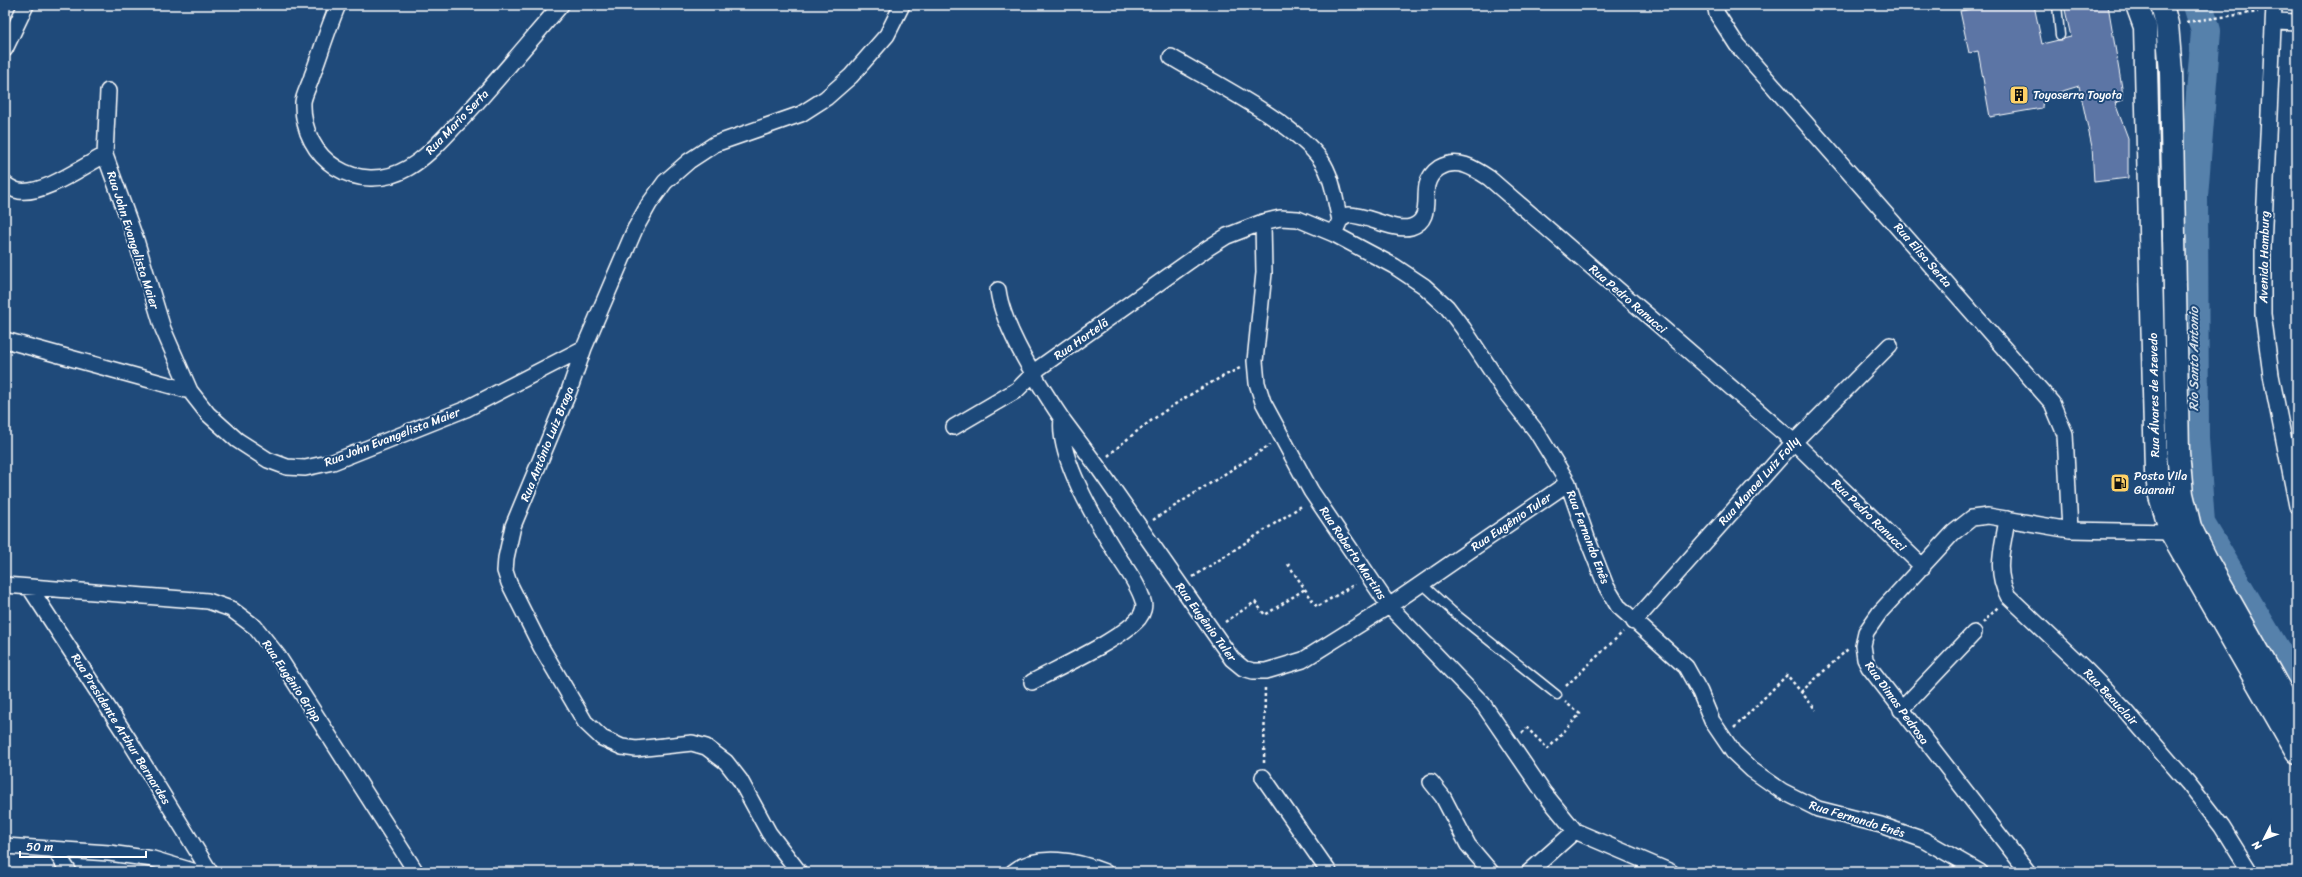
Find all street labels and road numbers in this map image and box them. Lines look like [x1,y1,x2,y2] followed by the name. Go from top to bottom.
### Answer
[420,84,494,160] street label: Rua Mario Serta
[100,168,166,313] street label: Rua John Evangelista Maier
[2252,211,2276,304] street label: Avenida Hamburg
[1888,217,1958,293] street label: Rua Elisa Serta
[1584,259,1673,340] street label: Rua Pedro Ranucci
[1049,311,1114,366] street label: Rua Hortelã
[2142,333,2166,457] street label: Rua Álvares de Azevedo
[514,383,580,505] street label: Rua Antônio Luiz Braga
[321,401,464,473] street label: Rua John Evangelista Maier
[1713,431,1806,531] street label: Rua Manoel Luiz Folly
[1826,473,1912,557] street label: Rua Pedro Ranucci
[1466,486,1557,557] street label: Rua Eugênio Tuler
[1560,487,1616,587] street label: Rua Fernando Enês
[1313,502,1393,605] street label: Rua Roberto Martins
[1170,578,1243,667] street label: Rua Eugênio Tuler
[256,635,328,727] street label: Rua Eugênio Gripp
[65,649,177,810] street label: Rua Presidente Arthur Bernardes
[1859,656,1935,750] street label: Rua Dimas Pedrosa
[2078,663,2144,732] street label: Rua Beauclair
[1807,794,1908,844] street label: Rua Fernando Enês

